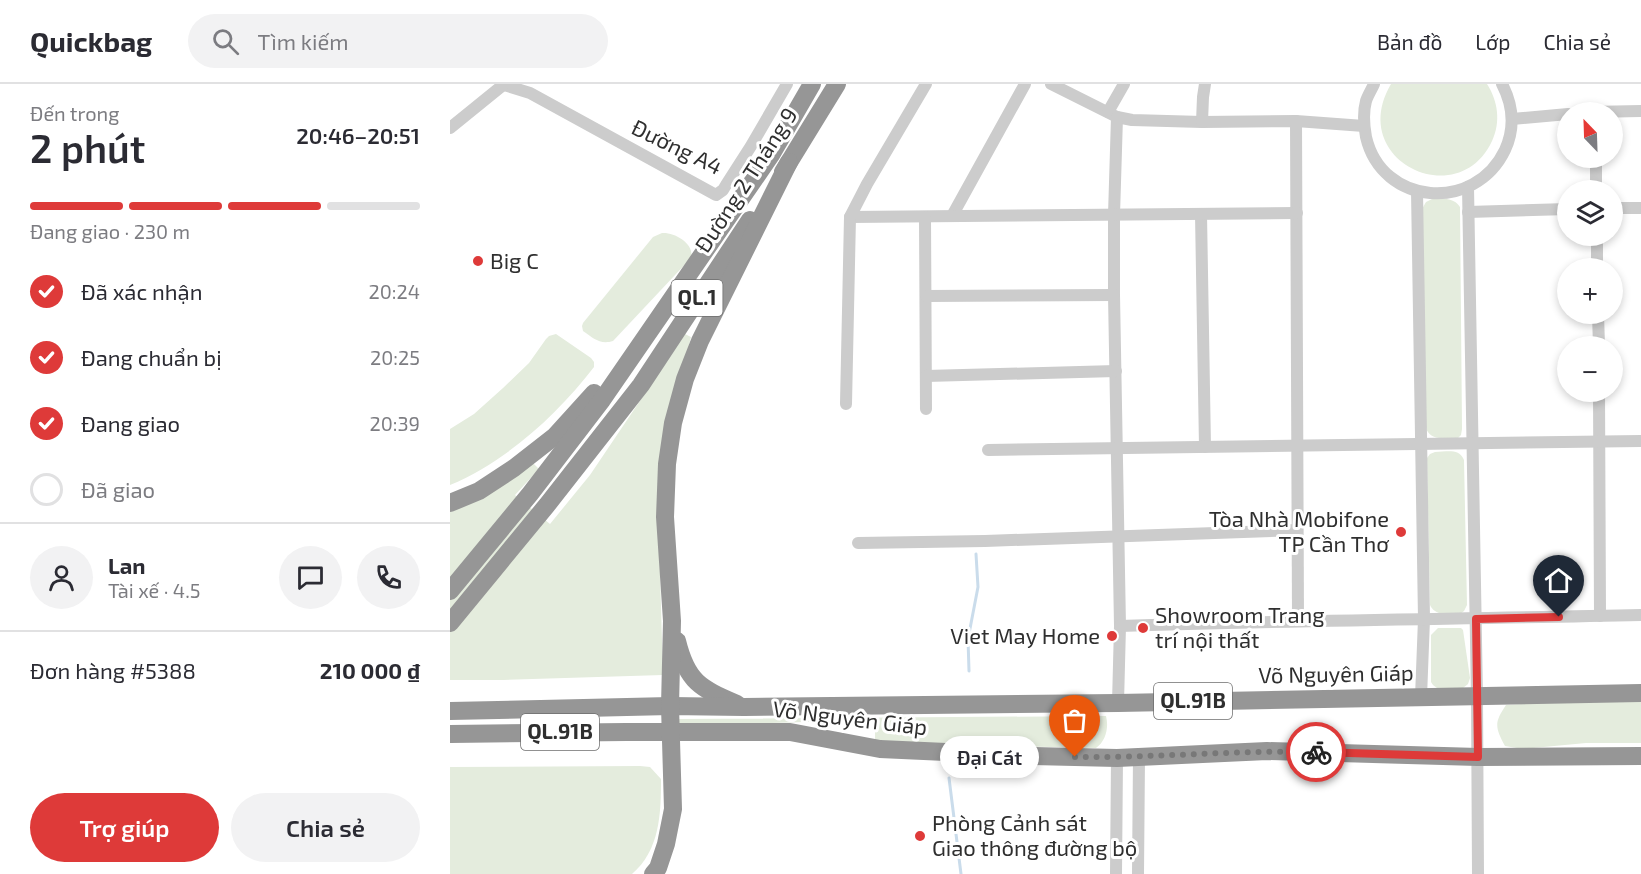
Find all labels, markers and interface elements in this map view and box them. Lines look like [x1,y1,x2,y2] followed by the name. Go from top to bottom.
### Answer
[188,14,608,68] search box
[30,24,152,58] text: Quickbag
[209,25,242,58] icon: search
[257,28,349,54] text: Tìm kiếm
[1377,29,1442,54] text: Bản đồ
[1475,29,1510,54] text: Lớp
[1543,29,1611,54] text: Chia sẻ
[30,101,119,125] text: Đến trong
[689,102,802,257] street label: Đường 2 Tháng 9
[1557,102,1623,168] north arrow
[1557,102,1623,402] map controls
[628,113,727,179] street label: Đường A4
[296,122,420,148] text: 20:46–20:51
[30,124,145,171] text: 2 phút
[1557,180,1623,246] button: layers
[30,219,190,243] text: Đang giao · 230 m
[490,247,539,273] place label: Big C
[471,254,485,268] marker: Big C
[1557,258,1623,324] button: +
[30,275,63,308] icon: check
[81,278,203,304] text: Đã xác nhận
[368,279,420,303] text: 20:24
[672,280,722,316] road number: QL.1
[1557,336,1623,402] button: −
[30,341,63,374] icon: check
[81,344,222,370] text: Đang chuẩn bị
[370,345,420,369] text: 20:25
[30,407,63,440] icon: check
[81,410,180,436] text: Đang giao
[369,411,420,435] text: 20:39
[81,476,155,502] text: Đã giao
[1209,505,1389,556] place label: Tòa Nhà Mobifone TP Cần Thơ
[1394,525,1408,539] marker: Tòa Nhà Mobifone TP Cần Thơ
[30,546,93,609] button: person
[279,546,342,609] button: chat
[357,546,420,609] button: phone
[108,552,146,578] text: Lan
[1533,555,1584,617] pin
[1542,564,1575,597] icon: home
[108,578,200,602] text: Tài xế · 4.5
[1155,601,1325,652] place label: Showroom Trang trí nội thất
[1136,621,1150,635] marker: Showroom Trang trí nội thất
[950,622,1100,648] place label: Viet May Home
[1105,629,1119,643] marker: Viet May Home
[30,657,196,683] text: Đơn hàng #5388
[320,657,420,683] text: 210 000 ₫
[1258,659,1414,687] street label: Võ Nguyên Giáp
[1154,683,1232,719] road number: QL.91B
[771,695,929,739] street label: Võ Nguyên Giáp
[1049,695,1100,757] pin
[1058,704,1091,737] icon: bag
[521,714,599,750] road number: QL.91B
[1286,722,1346,782] courier
[940,736,1039,778] callout: Đại Cát
[1300,736,1333,769] icon: bike
[957,745,1022,769] text: Đại Cát
[30,793,219,862] button: Trợ giúp
[231,793,420,862] button: Chia sẻ
[932,809,1137,860] place label: Phòng Cảnh sát Giao thông đường bộ
[913,829,927,843] marker: Phòng Cảnh sát Giao thông đường bộ

